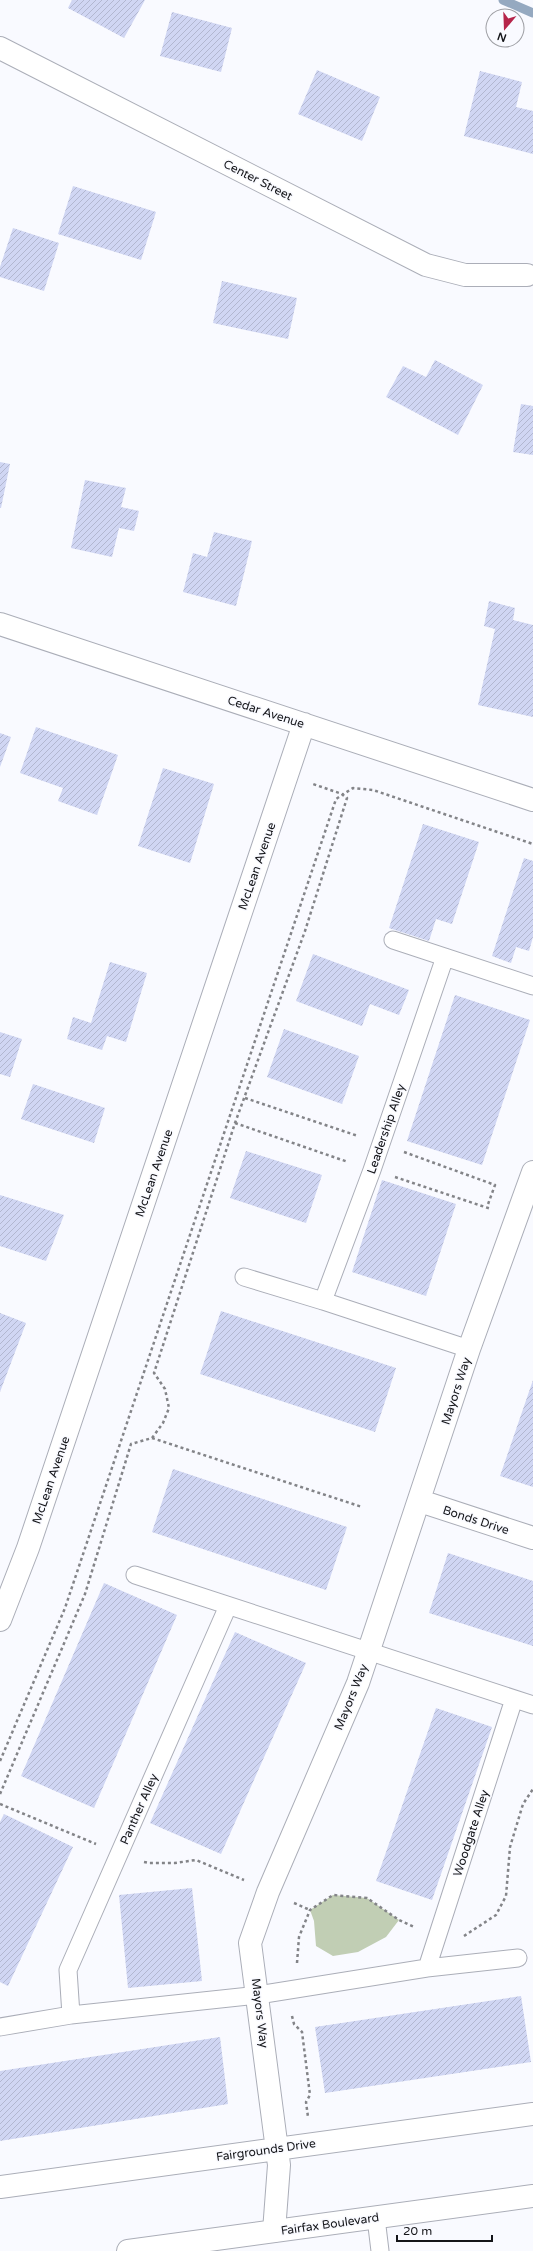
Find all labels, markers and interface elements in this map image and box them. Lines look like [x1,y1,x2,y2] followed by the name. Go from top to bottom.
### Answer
[485,8,525,48] north arrow
[496,29,508,45] text: N
[221,157,295,204] street label: Center Street
[226,693,306,731] street label: Cedar Avenue
[235,820,279,912] street label: McLean Avenue
[364,1082,408,1176] street label: Leadership Alley
[132,1127,176,1219] street label: McLean Avenue
[439,1355,474,1426] street label: Mayors Way
[29,1434,73,1526] street label: McLean Avenue
[441,1503,511,1537] street label: Bonds Drive
[331,1661,371,1732] street label: Mayors Way
[117,1771,161,1847] street label: Panther Alley
[450,1787,492,1878] street label: Woodgate Alley
[249,1977,271,2049] street label: Mayors Way
[215,2136,317,2164] street label: Fairgrounds Drive
[280,2210,380,2238] street label: Fairfax Boulevard
[397,2217,492,2243] scale bar
[403,2224,432,2238] text: 20 m

